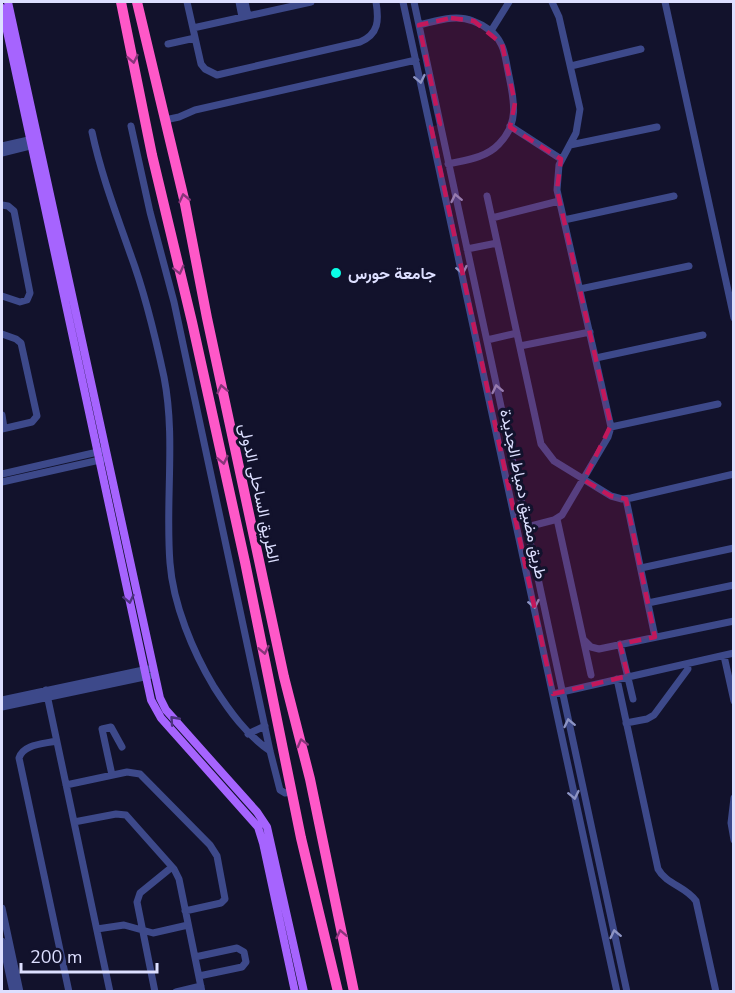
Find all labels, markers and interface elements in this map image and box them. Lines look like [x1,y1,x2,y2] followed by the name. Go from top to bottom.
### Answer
[126,53,139,63] one-way arrow
[413,74,426,84] one-way arrow
[178,193,191,203] one-way arrow
[450,194,463,204] one-way arrow
[348,263,436,285] place label: جامعة حورس
[172,264,185,274] one-way arrow
[454,264,467,274] one-way arrow
[329,266,343,280] marker: جامعة حورس
[491,384,504,394] one-way arrow
[216,385,229,395] one-way arrow
[494,407,552,581] street label: طريق مضيق دمياط الجديدة
[234,421,285,565] street label: الطريق الساحلى الدولى
[216,454,229,464] one-way arrow
[122,594,135,604] one-way arrow
[527,599,540,609] one-way arrow
[256,645,269,655] one-way arrow
[170,716,181,727] one-way arrow
[563,718,576,728] one-way arrow
[296,739,309,749] one-way arrow
[567,790,580,800] one-way arrow
[336,930,349,940] one-way arrow
[609,930,622,940] one-way arrow
[21,936,158,974] scale bar
[30,945,82,969] text: 200 m

